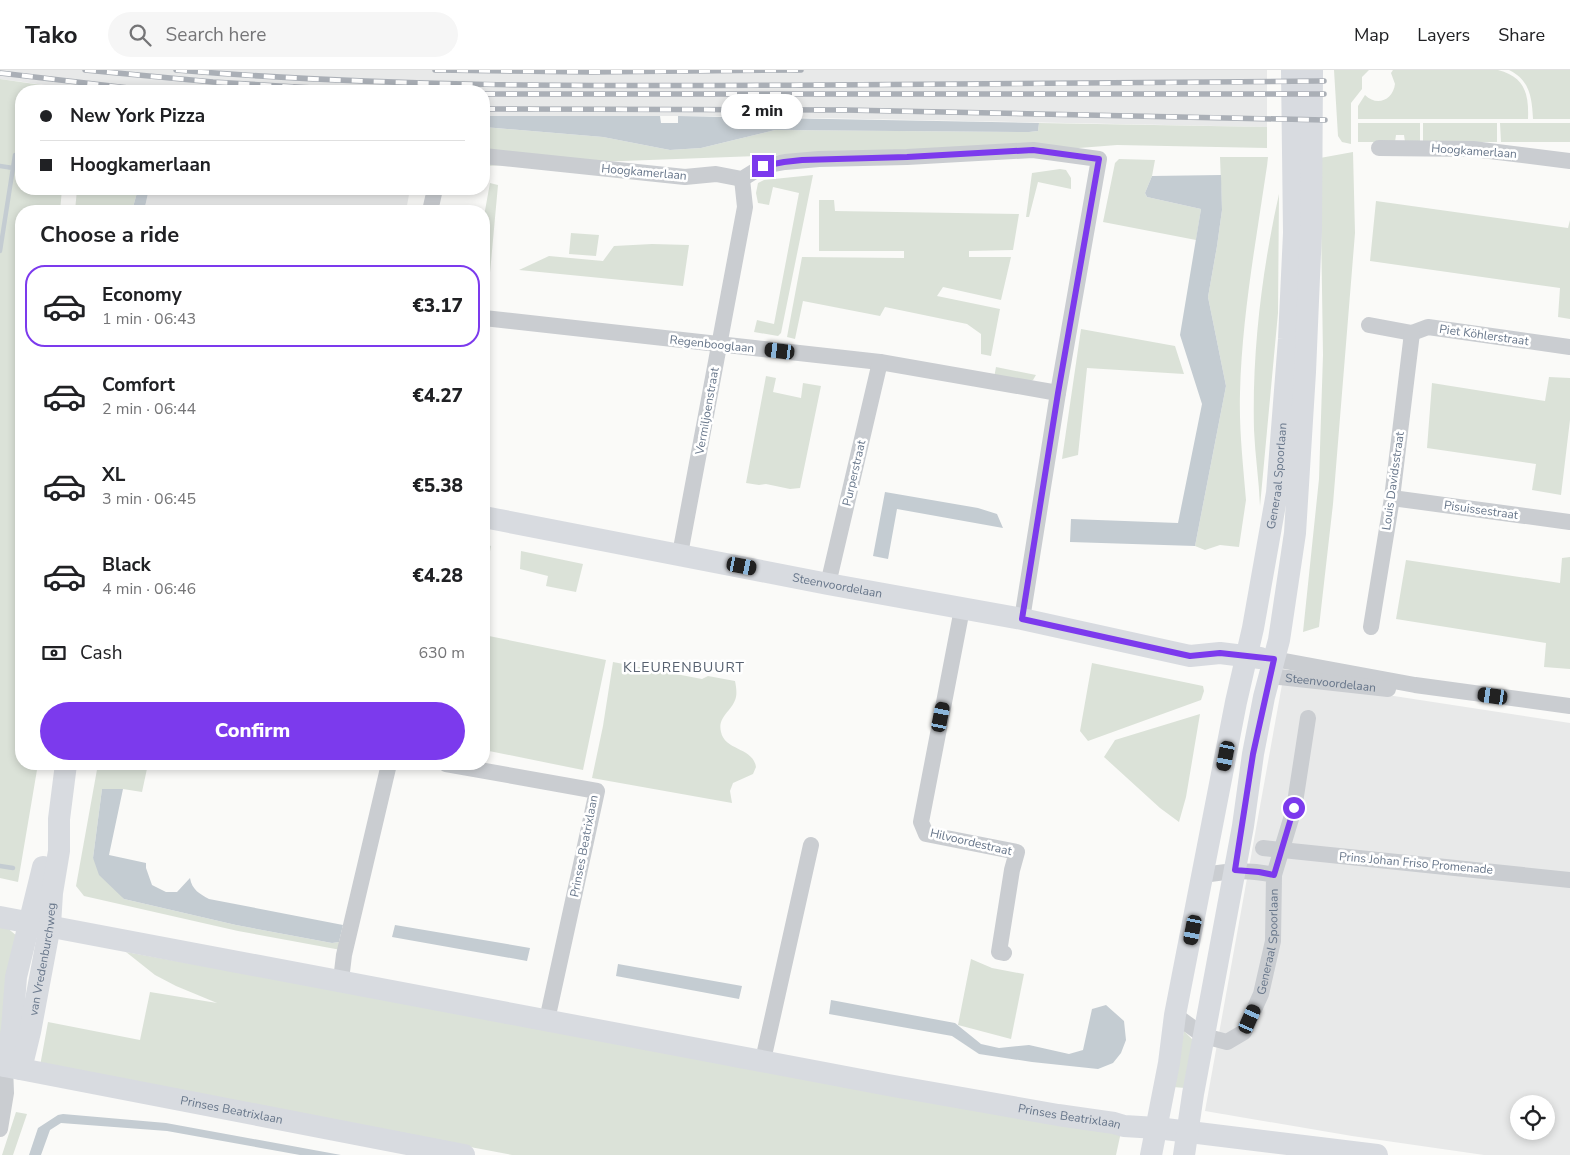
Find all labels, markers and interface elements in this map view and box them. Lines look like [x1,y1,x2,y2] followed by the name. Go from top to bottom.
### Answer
[108,12,458,57] search box
[25,19,78,51] text: Tako
[126,21,154,49] icon: search
[166,22,266,48] text: Search here
[1354,23,1389,47] text: Map
[1417,23,1470,47] text: Layers
[1498,23,1545,47] text: Share
[722,93,804,128] callout: 2 min
[741,100,783,122] text: 2 min
[70,103,205,129] text: New York Pizza
[1431,140,1517,162] street label: Hoogkamerlaan
[70,152,211,178] text: Hoogkamerlaan
[752,155,774,177] route end
[601,160,687,184] street label: Hoogkamerlaan
[40,220,179,250] text: Choose a ride
[102,282,182,308] text: Economy
[42,284,87,329] icon: car
[412,293,463,319] text: €3.17
[102,308,196,330] text: 1 min · 06:43
[1438,321,1531,349] street label: Piet Köhlerstraat
[669,332,755,356] street label: Regenbooglaan
[764,342,795,360] car
[691,365,723,457] street label: Vermiljoenstraat
[102,372,175,398] text: Comfort
[42,374,87,419] icon: car
[412,383,463,409] text: €4.27
[102,398,196,420] text: 2 min · 06:44
[1263,422,1290,530] street label: Generaal Spoorlaan
[1378,430,1408,531] street label: Louis Davidsstraat
[839,438,870,508] street label: Purperstraat
[102,462,125,488] text: XL
[42,464,87,509] icon: car
[412,473,463,499] text: €5.38
[102,488,196,510] text: 3 min · 06:45
[1443,497,1520,523] street label: Pisuissestraat
[102,552,151,578] text: Black
[42,554,87,599] icon: car
[725,556,758,576] car
[412,563,463,589] text: €4.28
[791,569,884,602] street label: Steenvoordelaan
[102,578,196,600] text: 4 min · 06:46
[40,639,68,667] icon: cash
[80,640,122,666] text: Cash
[418,642,465,664] text: 630 m
[623,658,745,677] district label: KLEURENBUURT
[1284,670,1377,696] street label: Steenvoordelaan
[1477,686,1508,706] car
[930,701,951,733] car
[40,702,465,760] button: Confirm
[1215,740,1236,772] car
[566,793,602,899] street label: Prinses Beatrixlaan
[1283,797,1305,819] route start
[929,825,1014,859] street label: Hilvoordestraat
[1338,848,1494,878] street label: Prins Johan Friso Promenade
[1253,889,1282,996] street label: Generaal Spoorlaan
[25,902,59,1017] street label: van Vredenburchweg
[1182,914,1203,946] car
[1237,1002,1262,1036] car
[179,1092,284,1128] street label: Prinses Beatrixlaan
[1510,1095,1555,1140] map controls
[1510,1095,1555,1140] button: locate
[1017,1100,1123,1133] street label: Prinses Beatrixlaan

